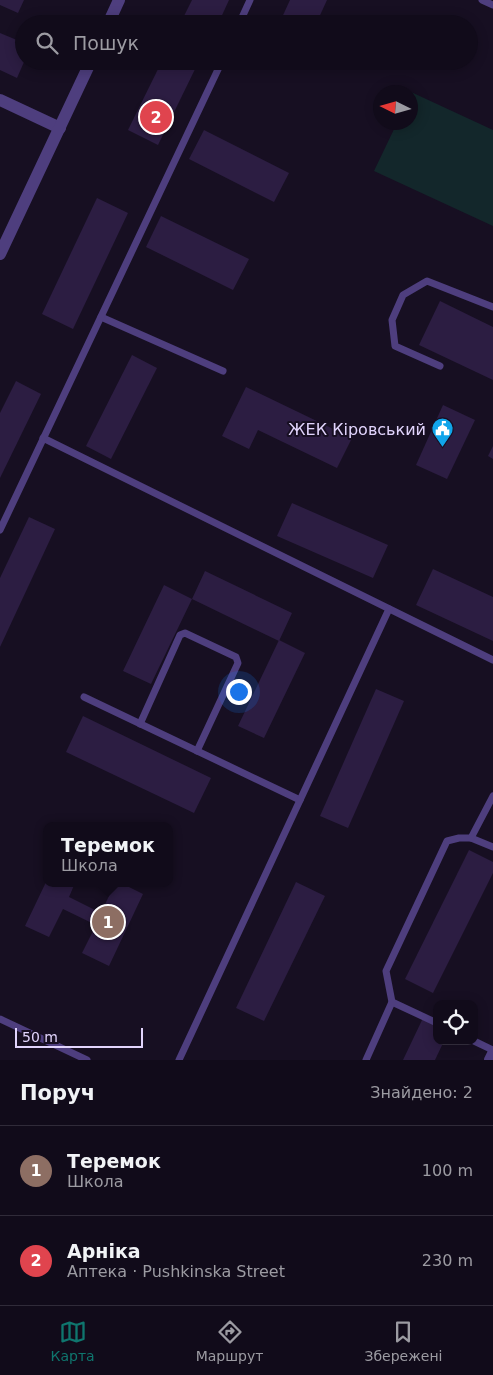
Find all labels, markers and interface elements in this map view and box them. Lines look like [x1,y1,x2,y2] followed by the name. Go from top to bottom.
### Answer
[15,15,478,70] search box
[33,29,61,57] icon: search
[73,32,139,54] text: Пошук
[373,85,418,130] north arrow
[140,98,172,136] pin: 2
[430,417,454,448] public building icon: ЖЕК Кіровський
[288,420,426,439] place label: ЖЕК Кіровський
[226,679,252,705] your location
[43,822,173,887] popup
[61,834,155,856] text: Теремок
[61,856,118,875] text: Школа
[92,903,124,941] pin: 1
[433,1000,478,1045] map controls
[433,1000,478,1045] button: locate
[15,1025,142,1048] scale bar
[22,1029,58,1045] text: 50 m
[20,1081,95,1105] text: Поруч
[370,1083,473,1102] text: Знайдено: 2
[67,1150,161,1172] text: Теремок
[30,1161,42,1180] text: 1
[422,1161,473,1180] text: 100 m
[67,1172,124,1191] text: Школа
[67,1240,141,1262] text: Арніка
[30,1251,42,1270] text: 2
[422,1251,473,1270] text: 230 m
[67,1262,285,1281] text: Аптека · Pushkinska Street
[51,1318,95,1364] tab: Карта
[196,1318,263,1364] tab: Маршрут
[364,1318,442,1364] tab: Збережені

